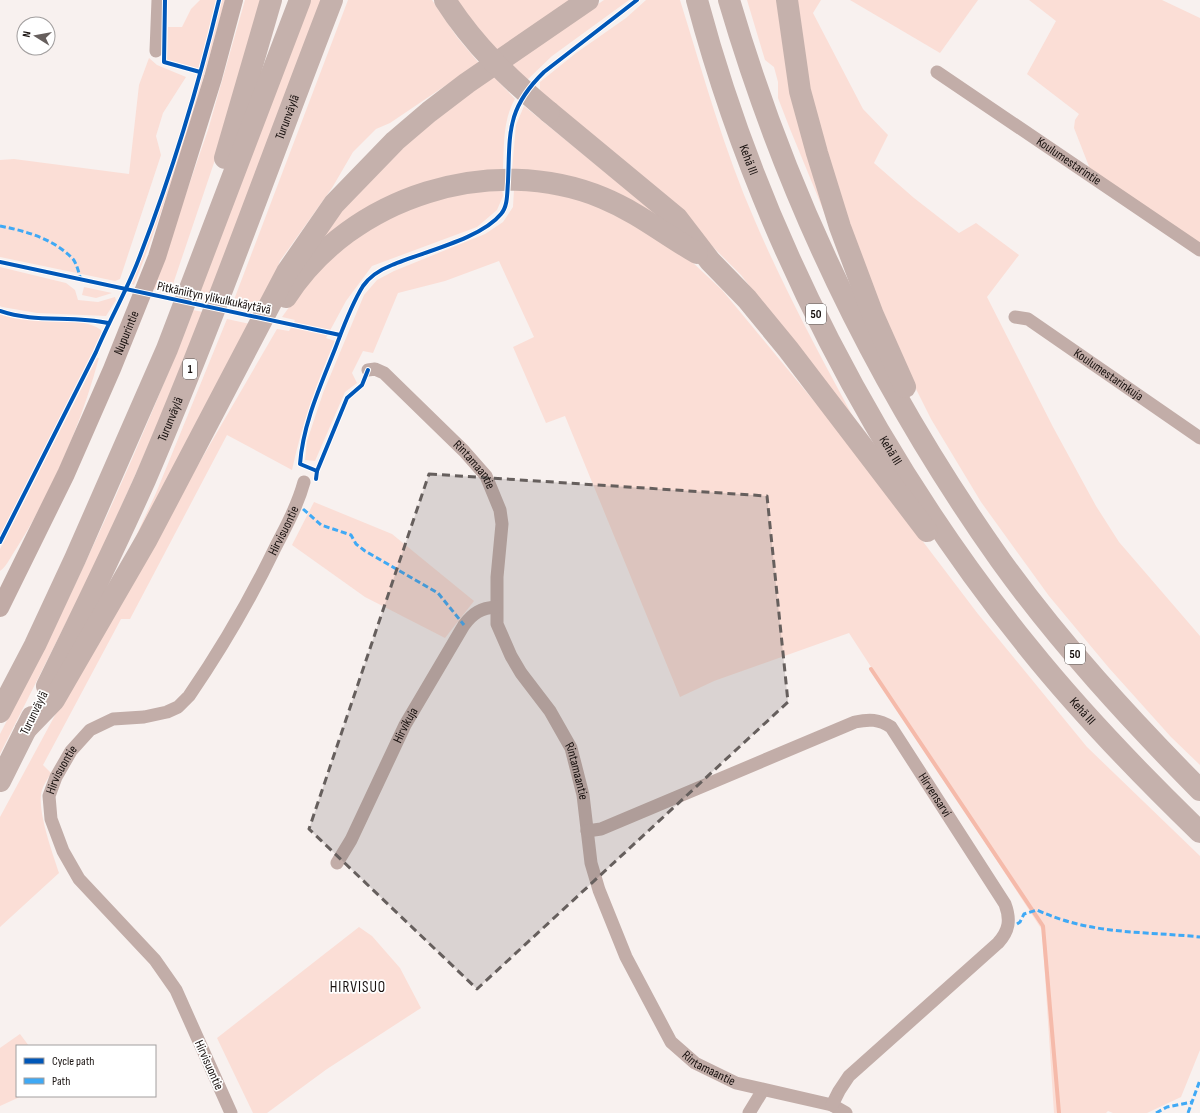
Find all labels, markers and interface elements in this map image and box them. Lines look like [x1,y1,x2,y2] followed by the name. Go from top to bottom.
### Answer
[16,16,56,56] north arrow
[20,30,34,38] text: N
[272,92,303,142] street label: Turunväylä
[1033,133,1104,189] street label: Koulumestarintie
[736,142,762,177] street label: Kehä III
[156,278,272,318] street label: Pitkäniityn ylikulkukäytävä
[806,304,826,324] road number: 50
[110,308,143,357] street label: Nupurintie
[1071,345,1146,404] street label: Koulumestarinkuja
[183,359,197,379] road number: 1
[154,395,187,444] street label: Turunväylä
[876,433,905,468] street label: Kehä III
[450,437,498,491] street label: Rintamaantie
[265,504,303,558] street label: Hirvisuontie
[1065,644,1085,664] road number: 50
[17,689,51,737] street label: Turunväylä
[1066,694,1099,728] street label: Kehä III
[390,705,422,746] street label: Hirvikuja
[561,739,591,801] street label: Rintamaantie
[42,742,81,796] street label: Hirvisuontie
[915,770,955,820] street label: Hirvensarvi
[330,978,386,997] district label: HIRVISUO
[191,1038,227,1092] street label: Hirvisuontie
[16,1045,156,1097] legend
[679,1047,738,1089] street label: Rintamaantie
[52,1054,94,1069] text: Cycle path
[52,1074,70,1089] text: Path

